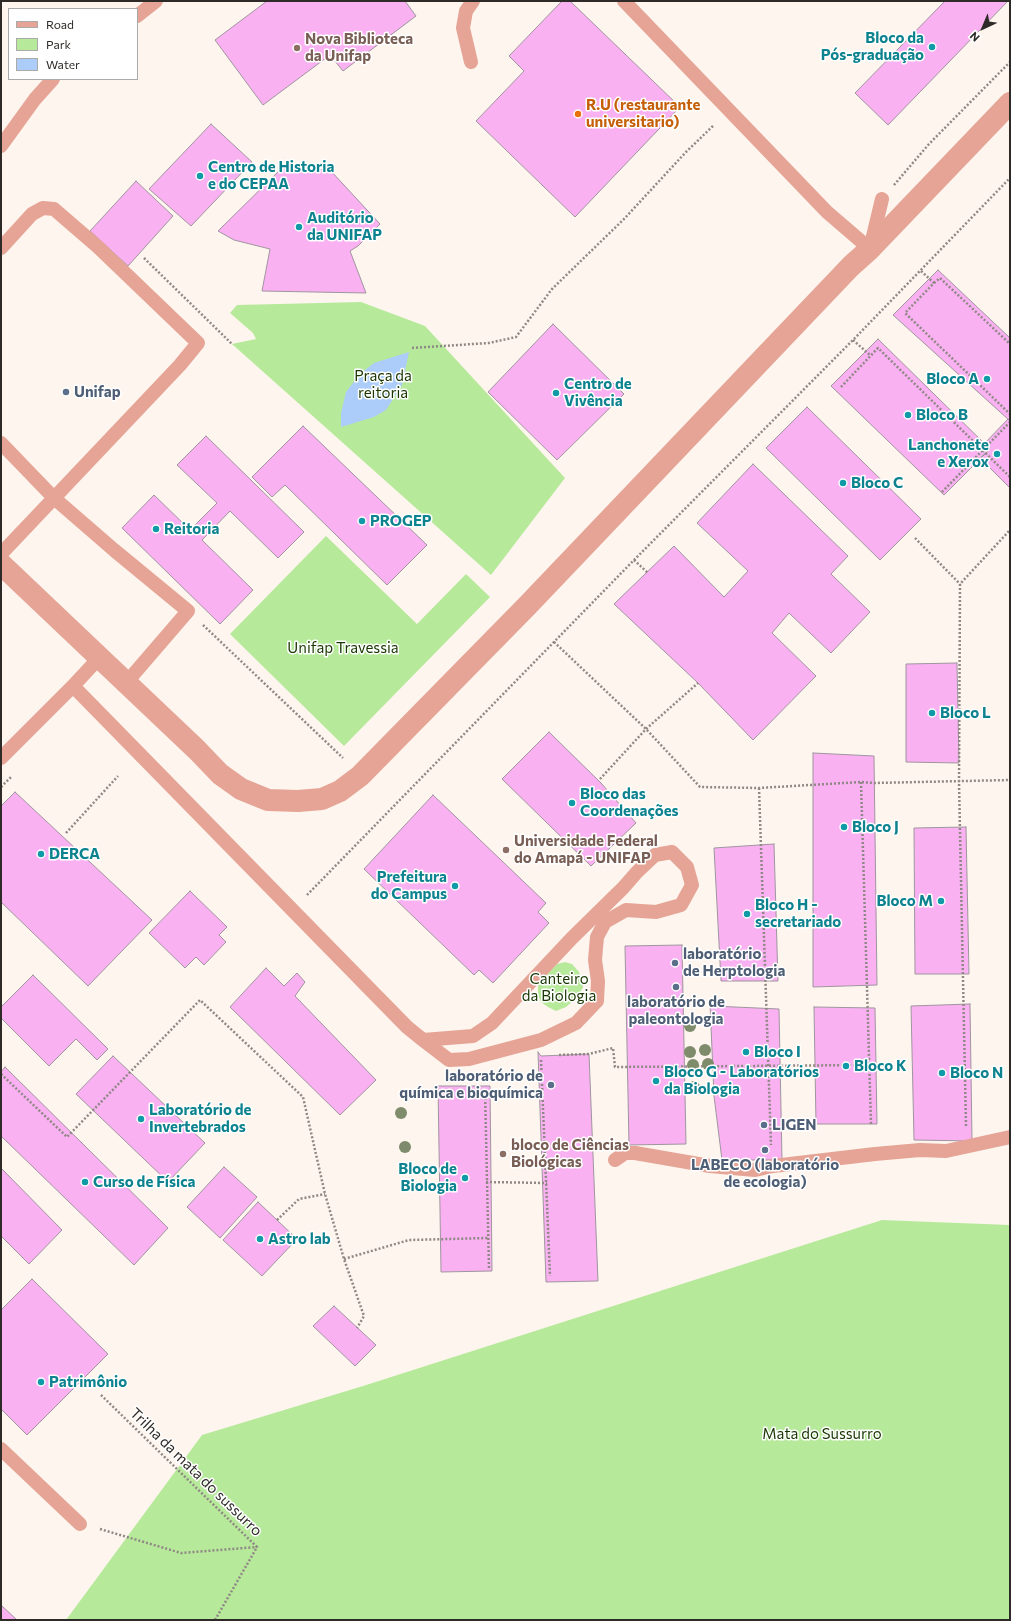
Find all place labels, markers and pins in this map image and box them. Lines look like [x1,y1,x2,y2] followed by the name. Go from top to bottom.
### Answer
[821,29,924,64] place label: Bloco da Pós-graduação
[305,30,413,65] place label: Nova Biblioteca da Unifap
[927,42,937,52] marker: Bloco da Pós-graduação
[292,43,302,53] marker: Nova Biblioteca da Unifap
[586,96,700,131] place label: R.U (restaurante universitario)
[573,109,583,119] marker: R.U (restaurante universitario)
[208,158,334,193] place label: Centro de Historia e do CEPAA
[195,171,205,181] marker: Centro de Historia e do CEPAA
[307,209,382,244] place label: Auditório da UNIFAP
[294,222,304,232] marker: Auditório da UNIFAP
[926,370,979,388] place label: Bloco A
[982,374,992,384] marker: Bloco A
[564,375,632,410] place label: Centro de Vivência
[74,383,121,401] place label: Unifap
[61,387,71,397] marker: Unifap
[551,388,561,398] marker: Centro de Vivência
[916,406,968,424] place label: Bloco B
[903,410,913,420] marker: Bloco B
[908,436,989,471] place label: Lanchonete e Xerox
[992,449,1002,459] marker: Lanchonete e Xerox
[851,474,903,492] place label: Bloco C
[838,478,848,488] marker: Bloco C
[370,512,432,530] place label: PROGEP
[357,516,367,526] marker: PROGEP
[164,520,219,538] place label: Reitoria
[151,524,161,534] marker: Reitoria
[940,704,991,722] place label: Bloco L
[927,708,937,718] marker: Bloco L
[580,785,679,820] place label: Bloco das Coordenações
[567,798,577,808] marker: Bloco das Coordenações
[852,818,899,836] place label: Bloco J
[839,822,849,832] marker: Bloco J
[514,832,658,867] place label: Universidade Federal do Amapá - UNIFAP
[49,845,100,863] place label: DERCA
[501,845,511,855] marker: Universidade Federal do Amapá - UNIFAP
[36,849,46,859] marker: DERCA
[371,868,447,903] place label: Prefeitura do Campus
[450,881,460,891] marker: Prefeitura do Campus
[876,892,933,910] place label: Bloco M
[755,896,841,931] place label: Bloco H - secretariado
[936,896,946,906] marker: Bloco M
[742,909,752,919] marker: Bloco H - secretariado
[683,945,785,980] place label: laboratório de Herptologia
[670,958,680,968] marker: laboratório de Herptologia
[671,982,681,992] marker: laboratório de paleontologia
[627,993,725,1028] place label: laboratório de paleontologia
[754,1043,801,1061] place label: Bloco I
[741,1047,751,1057] marker: Bloco I
[854,1057,907,1075] place label: Bloco K
[841,1061,851,1071] marker: Bloco K
[664,1063,819,1098] place label: Bloco G - Laboratórios da Biologia
[950,1064,1003,1082] place label: Bloco N
[399,1067,543,1102] place label: laboratório de química e bioquímica
[937,1068,947,1078] marker: Bloco N
[651,1076,661,1086] marker: Bloco G - Laboratórios da Biologia
[546,1080,556,1090] marker: laboratório de química e bioquímica
[149,1101,252,1136] place label: Laboratório de Invertebrados
[136,1114,146,1124] marker: Laboratório de Invertebrados
[772,1116,817,1134] place label: LIGEN
[759,1120,769,1130] marker: LIGEN
[511,1136,629,1171] place label: bloco de Ciências Biológicas
[760,1145,770,1155] marker: LABECO (laboratório de ecologia)
[498,1149,508,1159] marker: bloco de Ciências Biológicas
[691,1156,839,1191] place label: LABECO (laboratório de ecologia)
[398,1160,457,1195] place label: Bloco de Biologia
[93,1173,195,1191] place label: Curso de Física
[460,1173,470,1183] marker: Bloco de Biologia
[80,1177,90,1187] marker: Curso de Física
[268,1230,331,1248] place label: Astro lab
[255,1234,265,1244] marker: Astro lab
[49,1373,127,1391] place label: Patrimônio
[36,1377,46,1387] marker: Patrimônio

